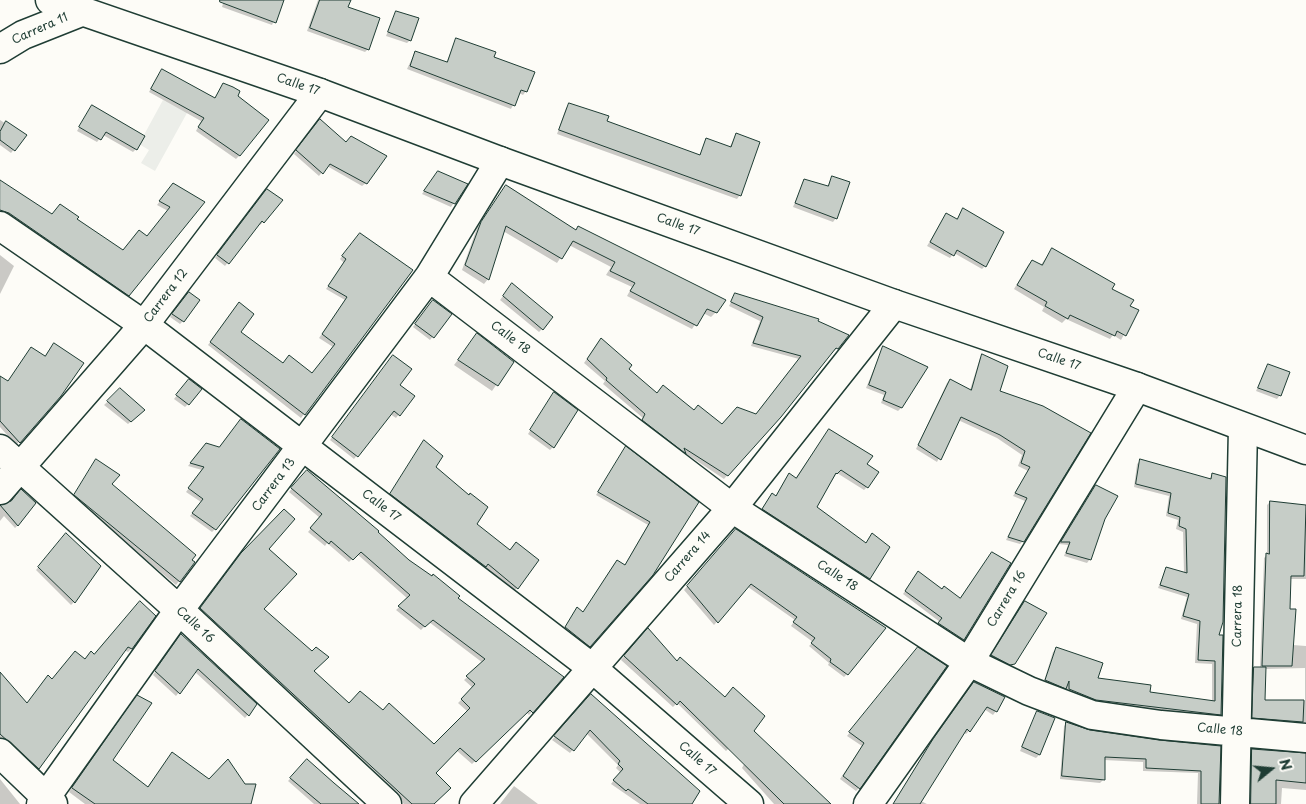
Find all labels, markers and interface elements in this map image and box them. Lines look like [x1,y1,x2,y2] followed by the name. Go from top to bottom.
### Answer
[10,10,70,48] street label: Carrera 11
[274,71,322,99] street label: Calle 17
[654,211,702,239] street label: Calle 17
[141,266,191,326] street label: Carrera 12
[487,318,533,358] street label: Calle 18
[1035,346,1083,374] street label: Calle 17
[249,455,299,515] street label: Carrera 13
[359,487,403,525] street label: Calle 17
[662,528,714,586] street label: Carrera 14
[814,557,860,595] street label: Calle 18
[984,568,1030,630] street label: Carrera 16
[1230,585,1246,647] street label: Carrera 18
[173,604,217,646] street label: Calle 16
[1196,721,1244,739] street label: Calle 18
[675,739,719,779] street label: Calle 17
[1246,744,1296,794] north arrow
[1274,756,1297,773] text: N

